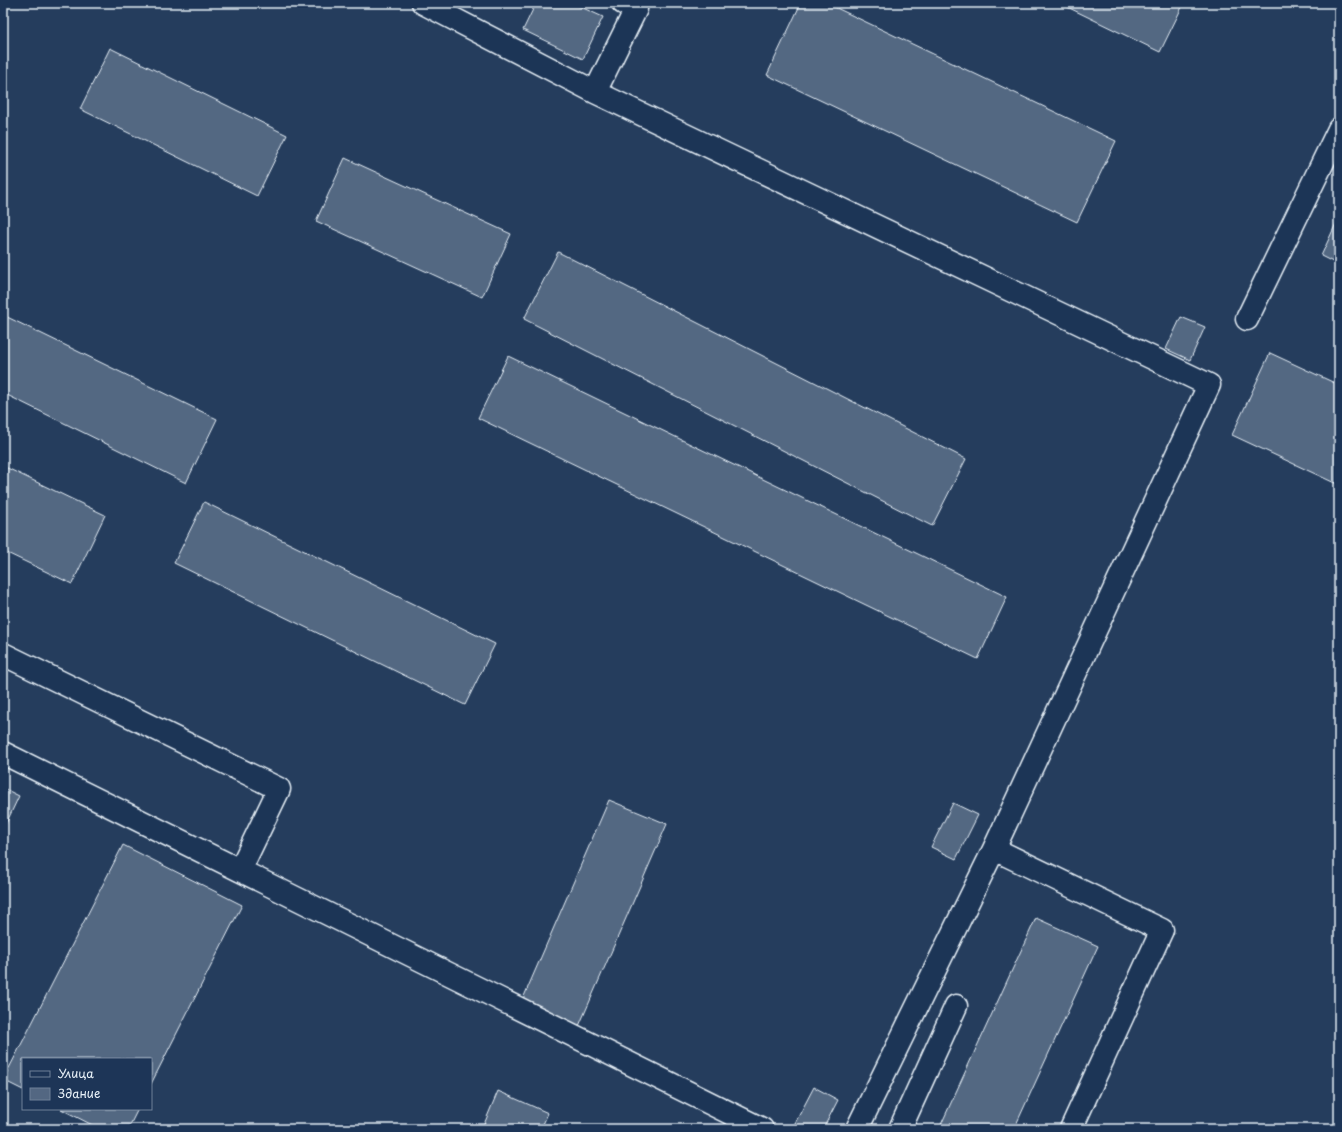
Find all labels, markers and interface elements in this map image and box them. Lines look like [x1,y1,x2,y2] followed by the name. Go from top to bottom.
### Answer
[22,1058,152,1110] legend
[58,1064,94,1082] text: Улица
[58,1084,100,1102] text: Здание

